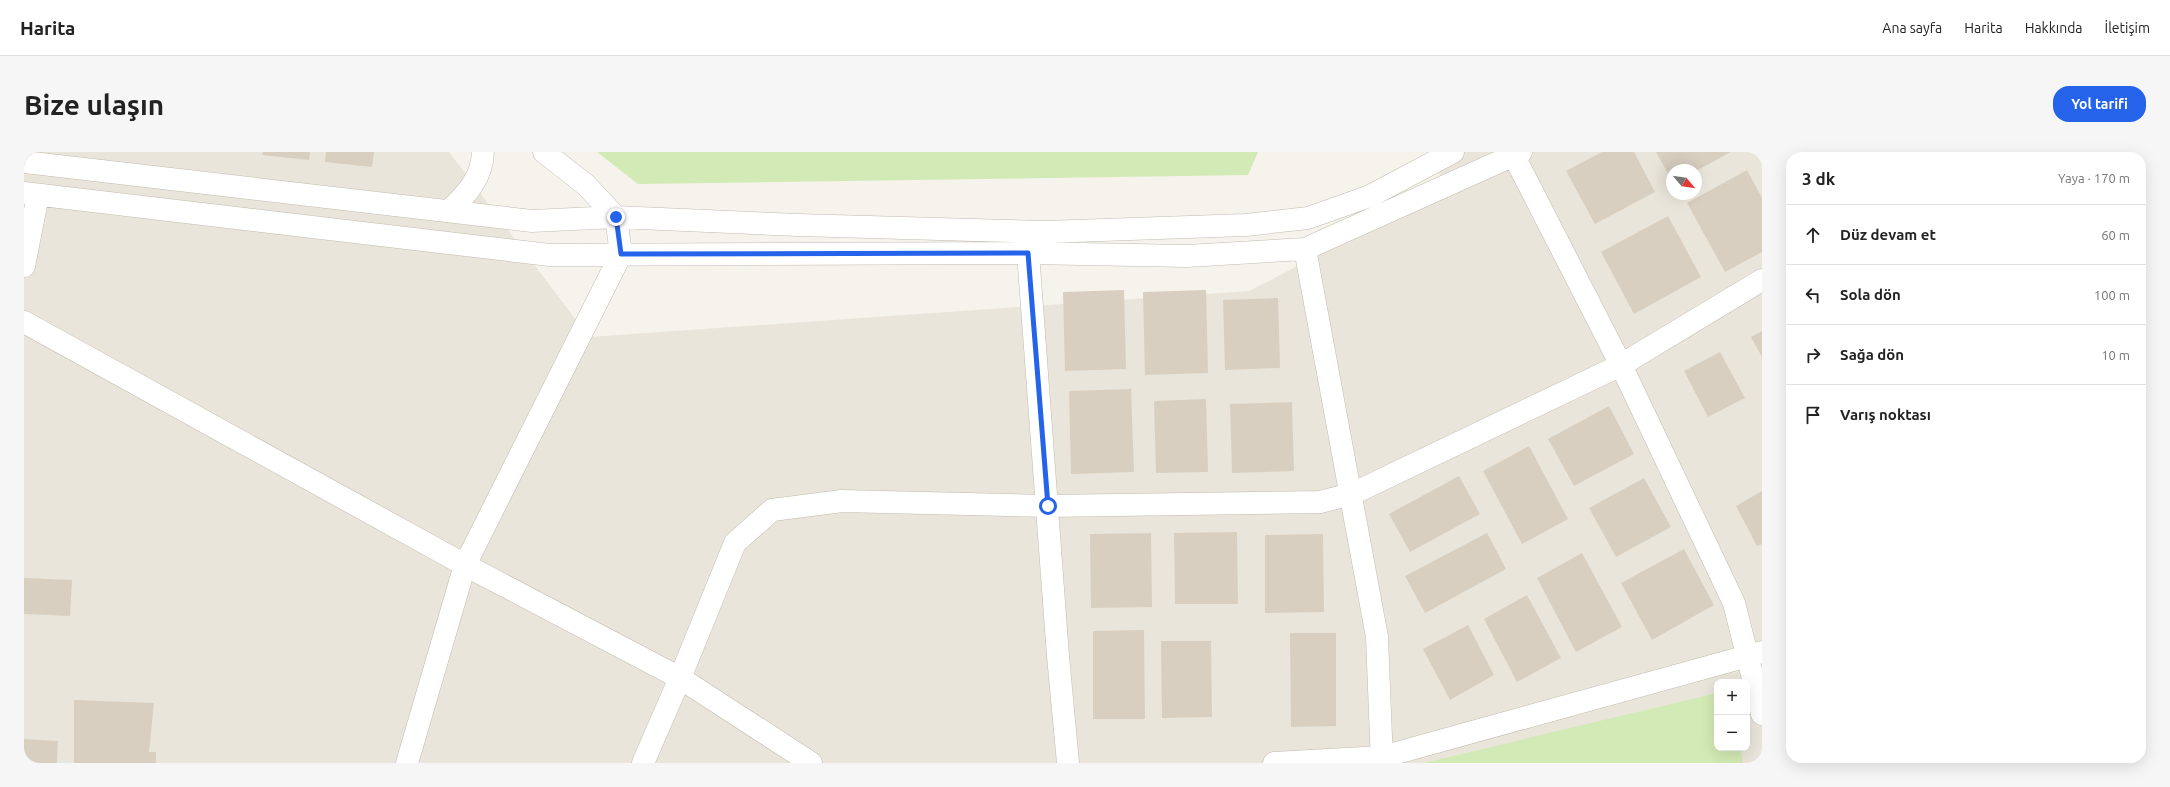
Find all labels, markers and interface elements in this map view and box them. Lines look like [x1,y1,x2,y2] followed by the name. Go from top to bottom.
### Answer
[20,17,75,39] text: Harita
[1882,20,1942,36] text: Ana sayfa
[1964,20,2003,36] text: Harita
[2025,20,2083,36] text: Hakkında
[2105,20,2150,36] text: İletişim
[2053,86,2146,122] button: Yol tarifi
[24,89,164,120] text: Bize ulaşın
[1666,164,1702,200] north arrow
[1802,169,1835,188] text: 3 dk
[2058,171,2130,185] text: Yaya · 170 m
[607,208,625,226] route end
[1802,224,1824,246] icon: ahead
[1840,226,1936,243] text: Düz devam et
[2101,228,2130,242] text: 60 m
[1802,284,1824,306] icon: left
[1840,286,1901,303] text: Sola dön
[2094,288,2130,302] text: 100 m
[1802,344,1824,366] icon: right
[1840,346,1904,363] text: Sağa dön
[2101,348,2130,362] text: 10 m
[1802,404,1824,426] icon: arrive
[1840,406,1931,423] text: Varış noktası
[1039,497,1057,515] route start
[1714,679,1750,751] map controls
[1714,679,1750,715] button: +
[1714,715,1750,751] button: −

